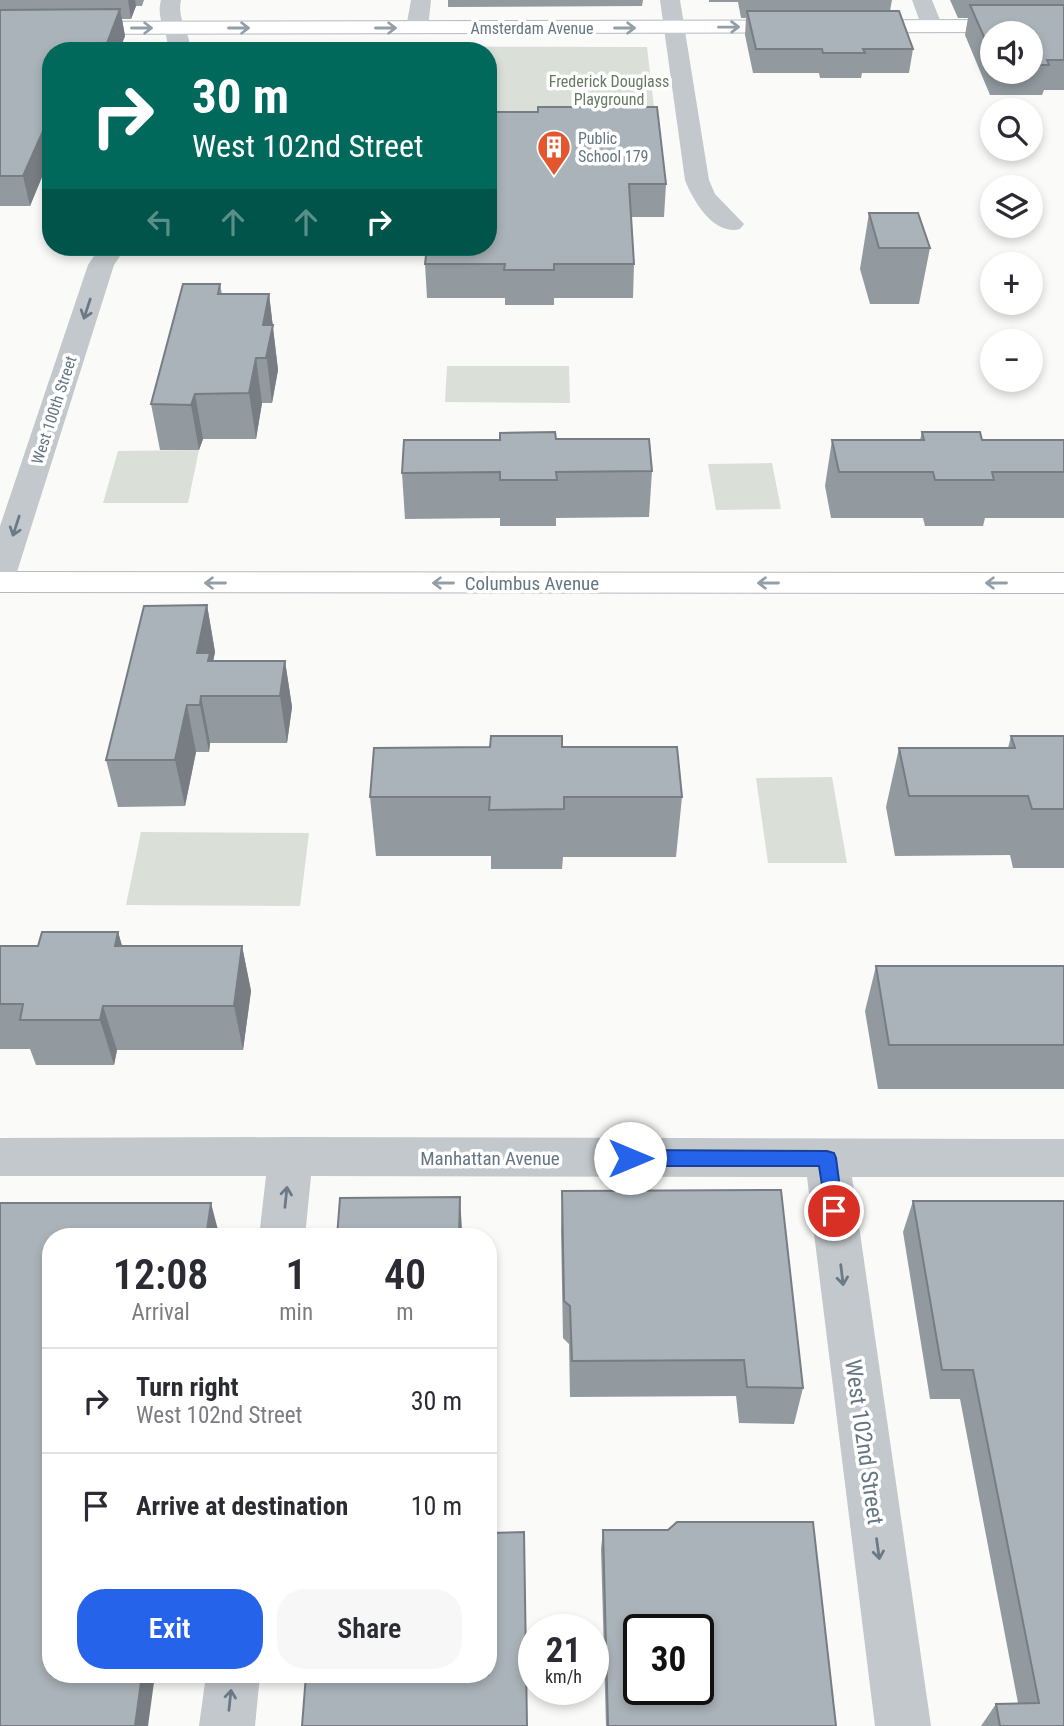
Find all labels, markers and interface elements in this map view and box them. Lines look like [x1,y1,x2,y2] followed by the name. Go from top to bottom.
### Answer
[471,19,593,38] street label: Amsterdam Avenue
[717,20,740,34] one-way arrow
[130,21,153,35] one-way arrow
[227,21,250,35] one-way arrow
[375,21,398,35] one-way arrow
[614,21,637,35] one-way arrow
[980,21,1043,392] map controls
[980,21,1043,84] button: sound
[192,68,289,125] text: 30 m
[77,70,168,161] icon: right
[549,72,669,109] park label: Frederick Douglass Playground
[980,98,1043,161] button: search
[192,127,423,165] text: West 102nd Street
[535,128,573,177] building icon: Public School 179
[578,129,649,166] place label: Public School 179
[980,175,1043,238] button: layers
[141,203,179,241] icon: left
[214,203,252,241] icon: ahead
[287,203,325,241] icon: ahead
[360,203,398,241] icon: right
[980,252,1043,315] button: +
[80,298,92,320] one-way arrow
[980,329,1043,392] button: −
[28,353,80,466] street label: West 100th Street
[9,514,21,536] one-way arrow
[465,572,599,595] street label: Columbus Avenue
[204,576,227,590] one-way arrow
[432,576,455,590] one-way arrow
[757,576,780,590] one-way arrow
[985,576,1008,590] one-way arrow
[593,1121,667,1195] position arrow
[420,1147,560,1170] street label: Manhattan Avenue
[804,1181,864,1241] pin
[280,1186,293,1209] one-way arrow
[815,1192,853,1230] icon: arrive
[113,1250,208,1299] text: 12:08
[286,1250,307,1299] text: 1
[384,1250,426,1299] text: 40
[836,1263,849,1286] one-way arrow
[131,1299,190,1326] text: Arrival
[279,1299,313,1326] text: min
[396,1299,414,1326] text: m
[839,1358,889,1526] street label: West 102nd Street
[136,1372,238,1402] text: Turn right
[77,1382,115,1420] icon: right
[411,1386,462,1416] text: 30 m
[136,1402,302,1429] text: West 102nd Street
[77,1487,115,1525] icon: arrive
[136,1491,348,1521] text: Arrive at destination
[411,1491,462,1521] text: 10 m
[872,1537,885,1560] one-way arrow
[77,1589,263,1669] button: Exit
[277,1589,462,1669] button: Share
[623,1614,714,1705] speed limit sign: 30
[546,1630,581,1671] text: 21
[545,1666,582,1687] text: km/h
[224,1690,237,1712] one-way arrow

